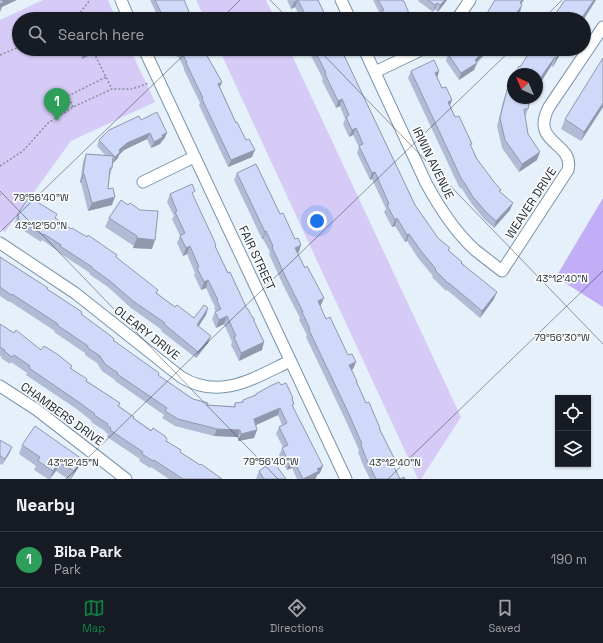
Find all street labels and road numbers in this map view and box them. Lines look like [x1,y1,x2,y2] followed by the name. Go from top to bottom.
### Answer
[409,124,458,202] street label: IRWIN AVENUE
[502,164,560,242] street label: WEAVER DRIVE
[235,223,279,293] street label: FAIR STREET
[111,302,183,364] street label: OLEARY DRIVE
[17,378,107,450] street label: CHAMBERS DRIVE

